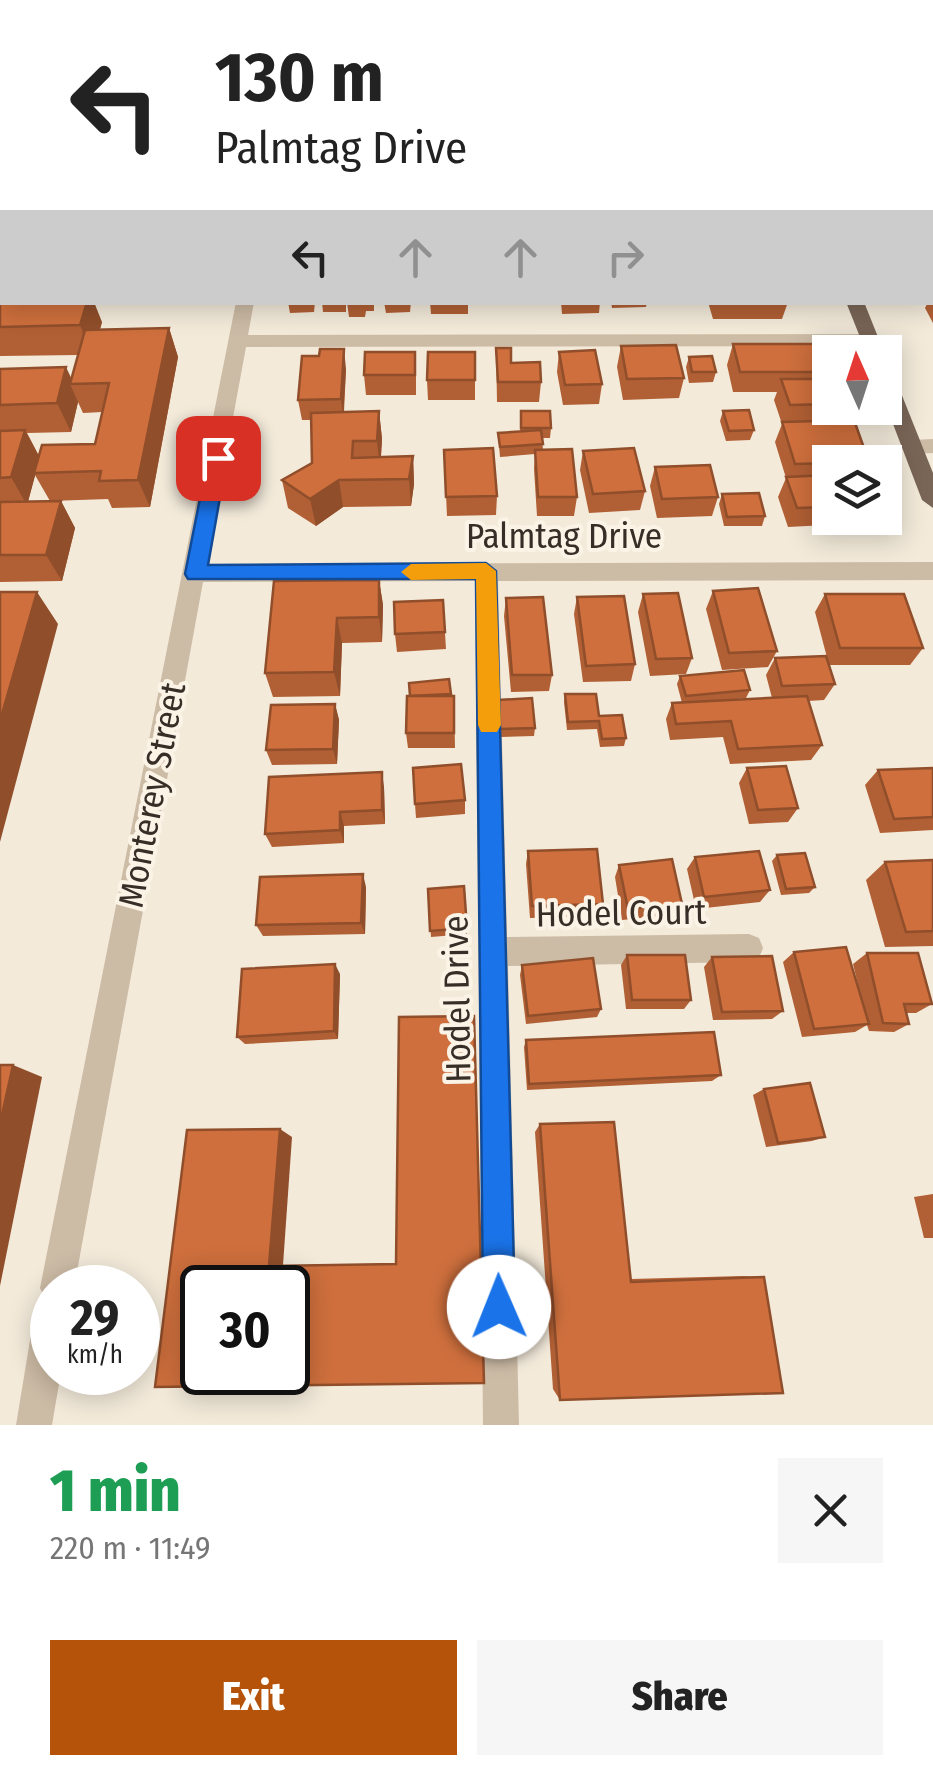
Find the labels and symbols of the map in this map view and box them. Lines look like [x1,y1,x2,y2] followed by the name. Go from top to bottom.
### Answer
[812,335,902,425] north arrow
[176,416,261,501] pin
[466,515,662,557] street label: Palmtag Drive
[110,678,194,911] street label: Monterey Street
[535,891,707,935] street label: Hodel Court
[435,915,479,1083] street label: Hodel Drive
[447,1255,551,1359] position arrow
[180,1265,310,1395] speed limit sign: 30

